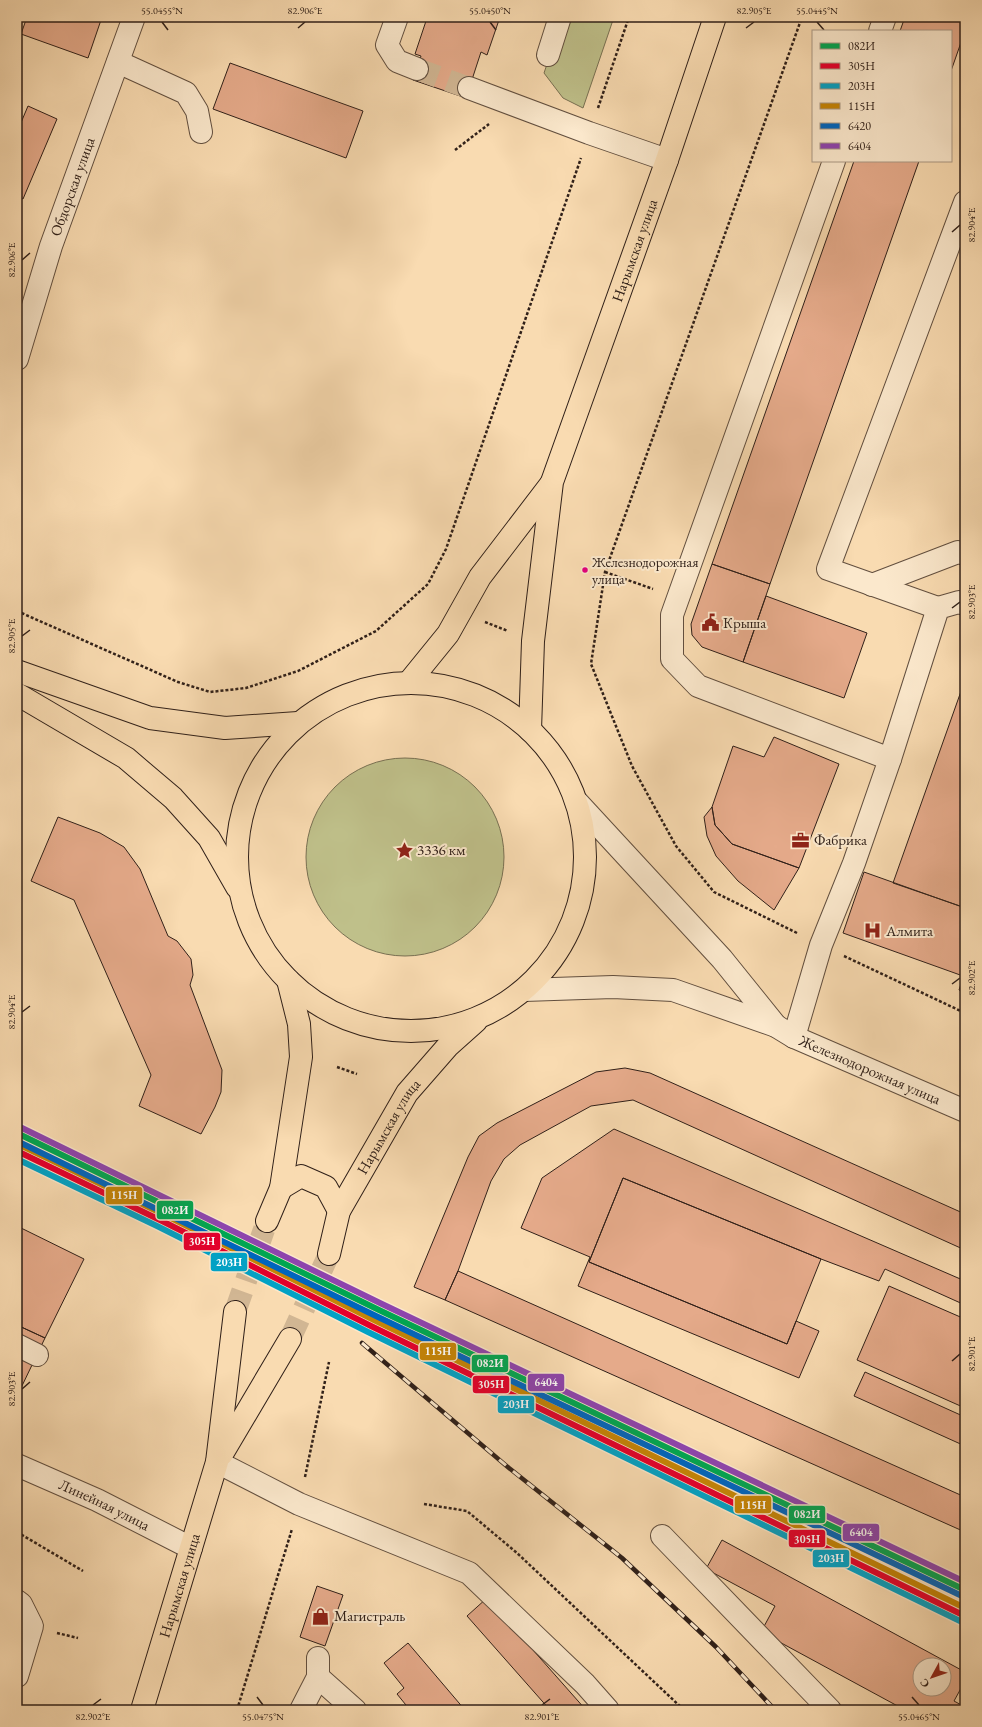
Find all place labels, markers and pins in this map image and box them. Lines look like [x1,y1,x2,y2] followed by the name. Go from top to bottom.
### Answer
[591,553,698,588] place label: Железнодорожная улица
[580,565,590,575] marker: Железнодорожная улица
[700,613,720,633] public building icon: Крыша
[723,613,766,632] place label: Крыша
[791,830,811,850] office icon: Фабрика
[814,830,867,849] place label: Фабрика
[394,840,414,860] place icon: 3336 км
[417,840,466,859] place label: 3336 км
[863,921,883,941] hospital icon: Алмита
[885,921,933,940] place label: Алмита
[311,1606,331,1626] shop icon: Магистраль
[334,1606,405,1625] place label: Магистраль

